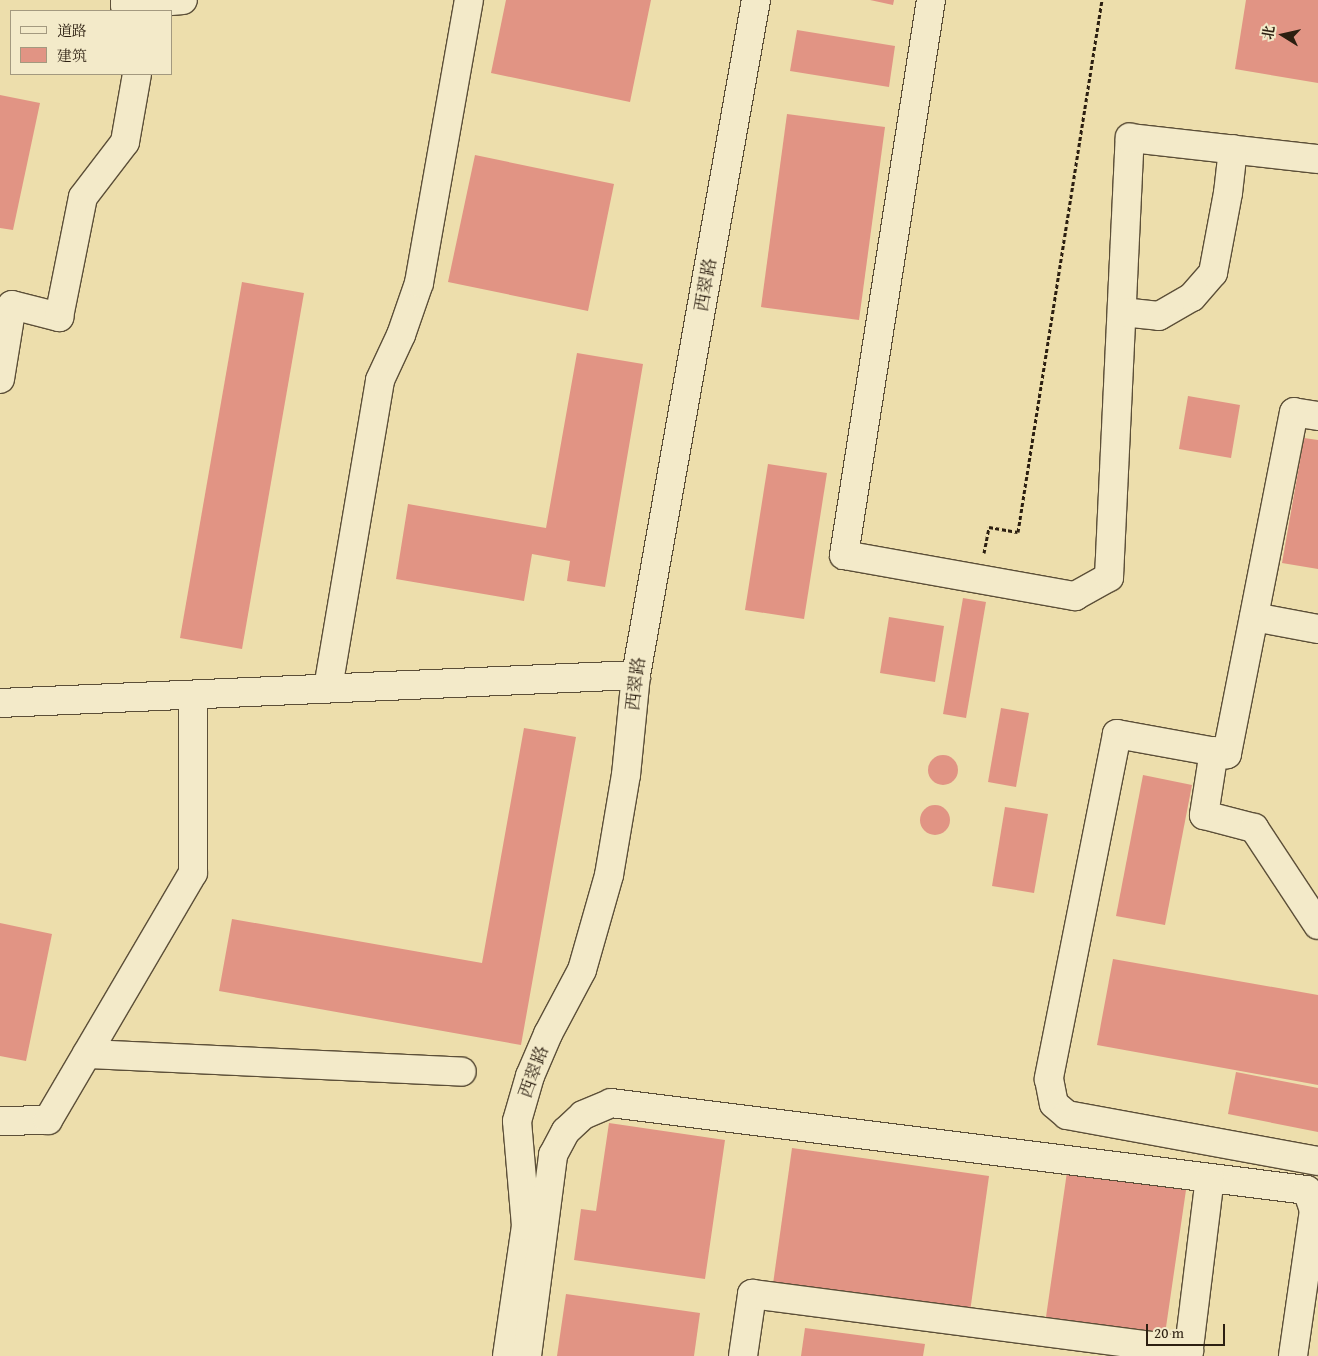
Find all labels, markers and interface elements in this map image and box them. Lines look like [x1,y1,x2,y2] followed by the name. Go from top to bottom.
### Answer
[10,10,172,75] legend
[1258,10,1308,60] north arrow
[57,20,87,41] text: 道路
[1257,24,1279,41] text: 北
[57,45,87,66] text: 建筑
[691,257,721,313] street label: 西翠路
[622,656,650,712] street label: 西翠路
[515,1043,553,1101] street label: 西翠路
[1148,1314,1227,1346] scale bar
[1154,1322,1184,1343] text: 20 m

